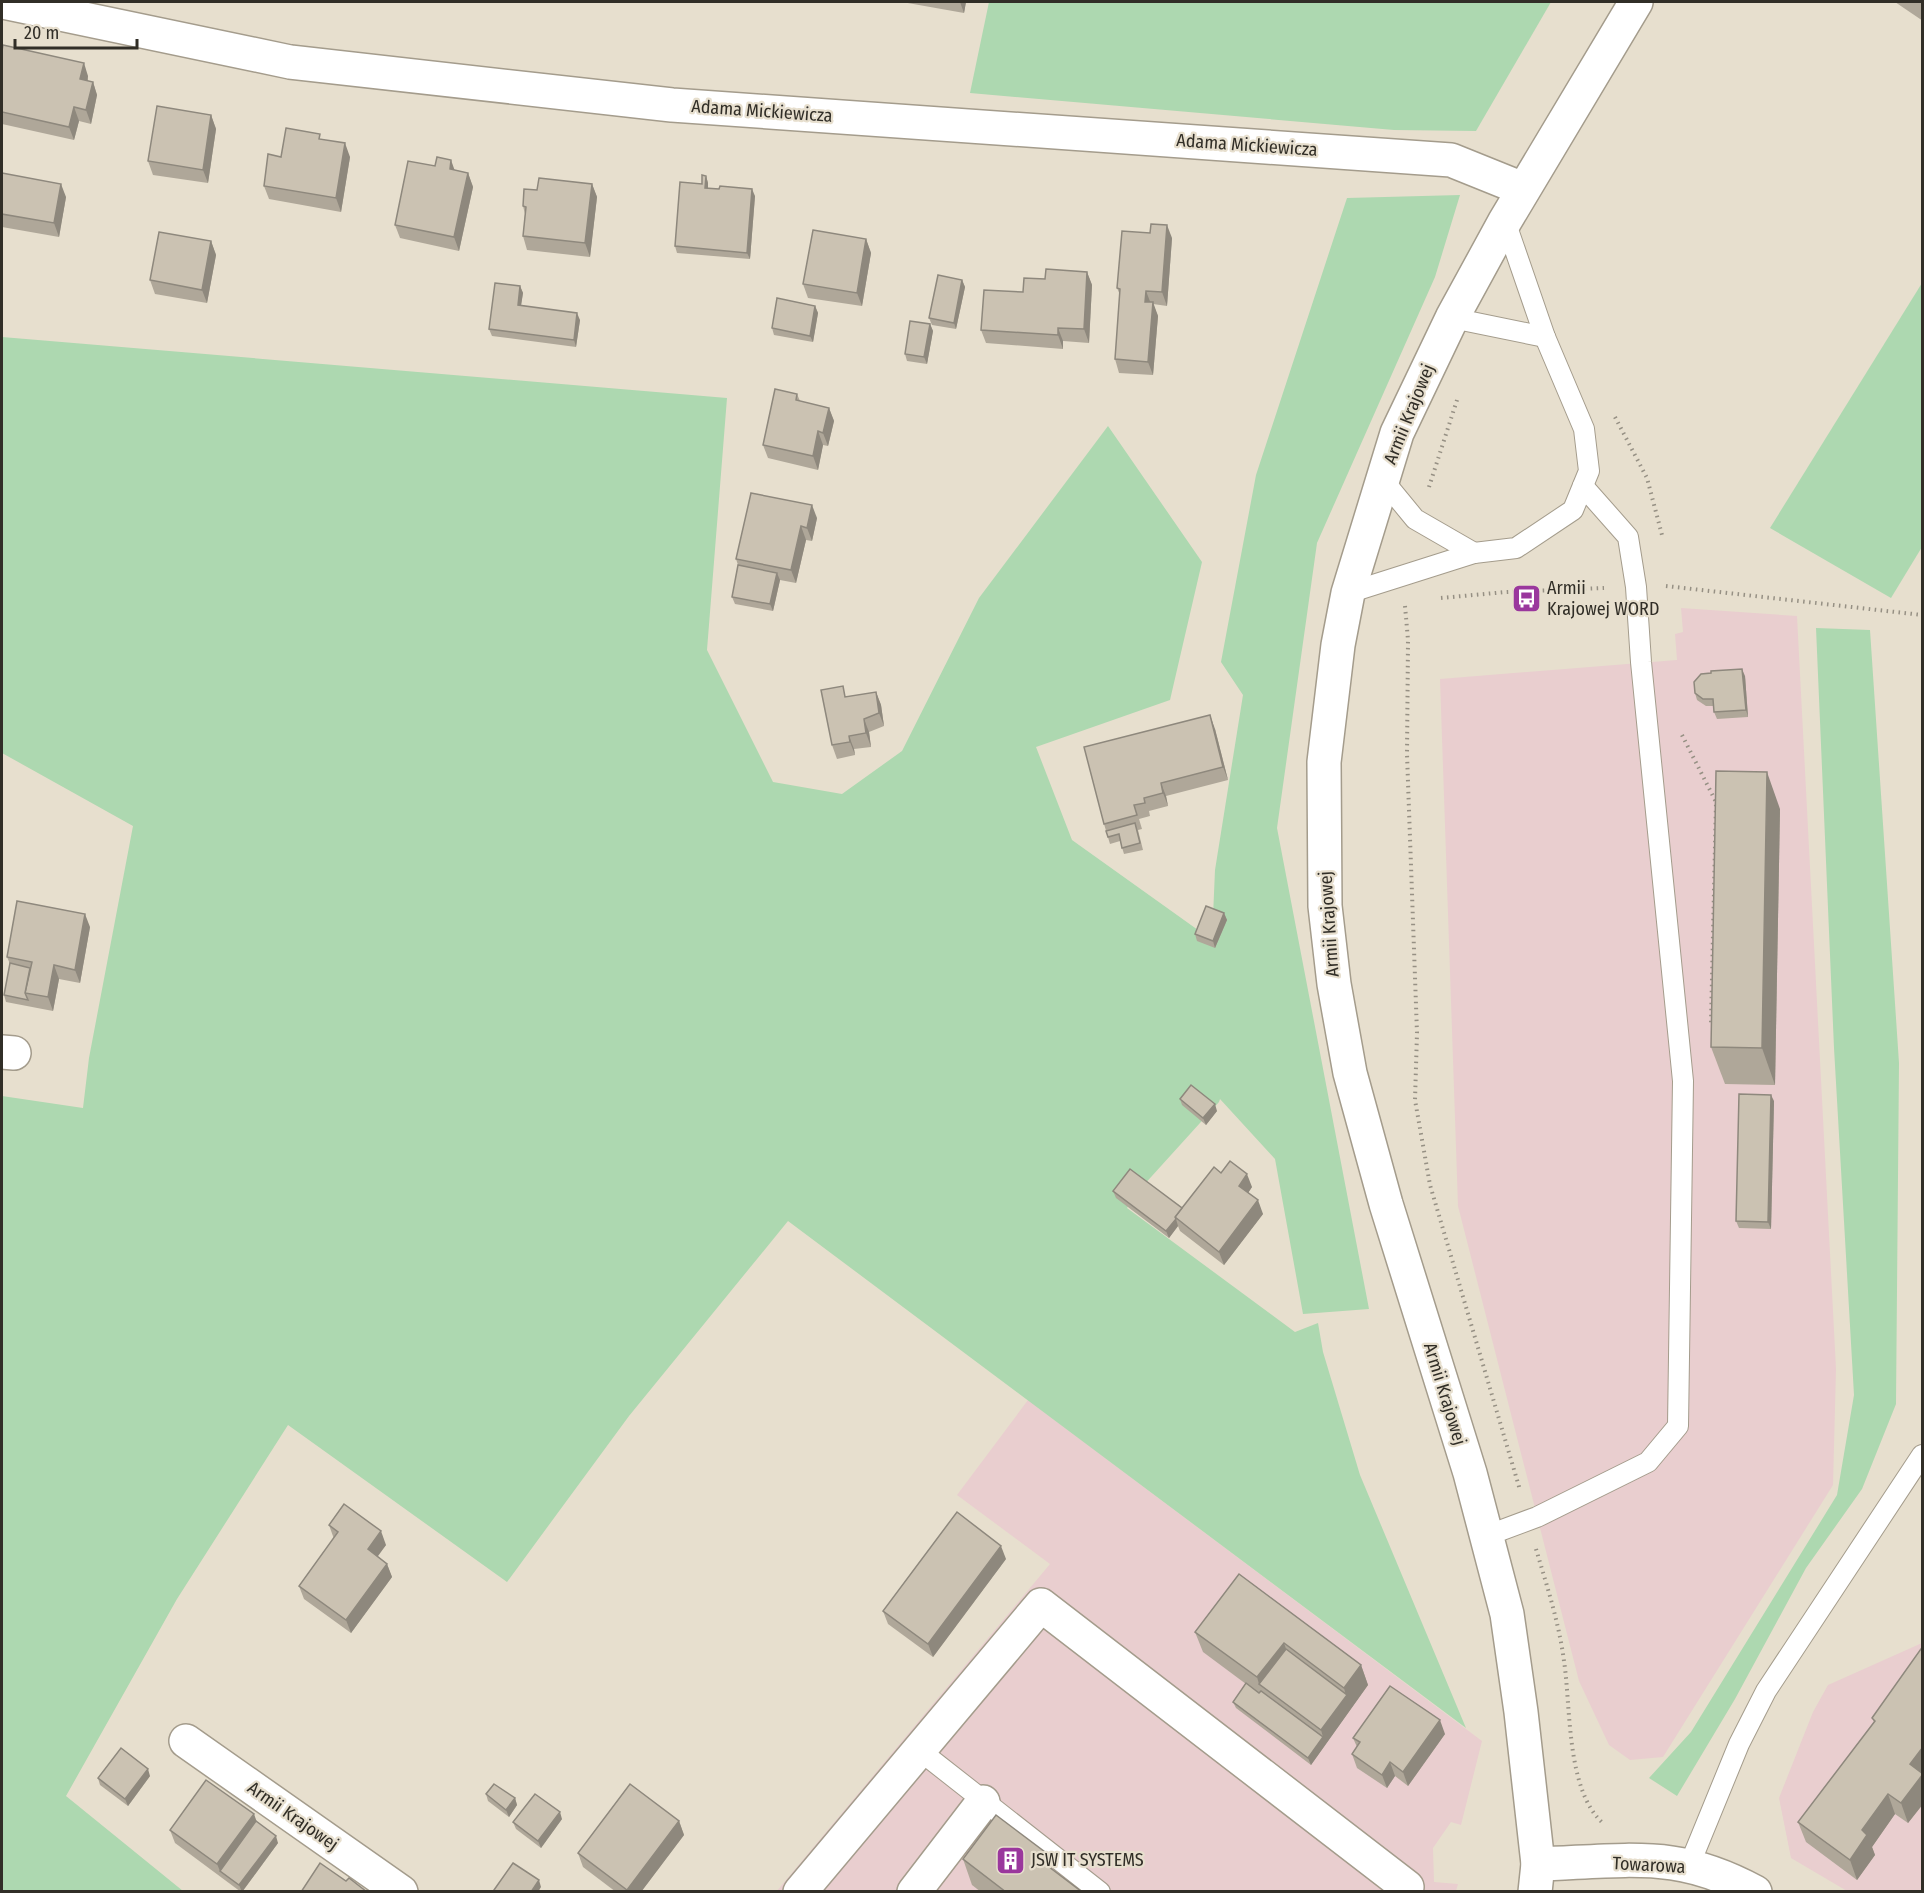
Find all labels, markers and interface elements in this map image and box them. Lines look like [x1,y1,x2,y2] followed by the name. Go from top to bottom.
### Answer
[15,12,136,50] scale bar
[24,22,59,44] text: 20 m
[691,95,833,127] street label: Adama Mickiewicza
[1176,129,1318,161] street label: Adama Mickiewicza
[1379,361,1439,467] street label: Armii Krajowej
[1547,577,1659,620] place label: Armii Krajowej WORD
[1510,582,1542,614] bus stop icon: Armii Krajowej WORD
[1314,870,1344,978] street label: Armii Krajowej
[1419,1340,1471,1448] street label: Armii Krajowej
[243,1777,343,1855] street label: Armii Krajowej
[994,1844,1026,1876] building icon: JSW IT SYSTEMS
[1031,1849,1144,1871] place label: JSW IT SYSTEMS
[1612,1852,1686,1878] street label: Towarowa

